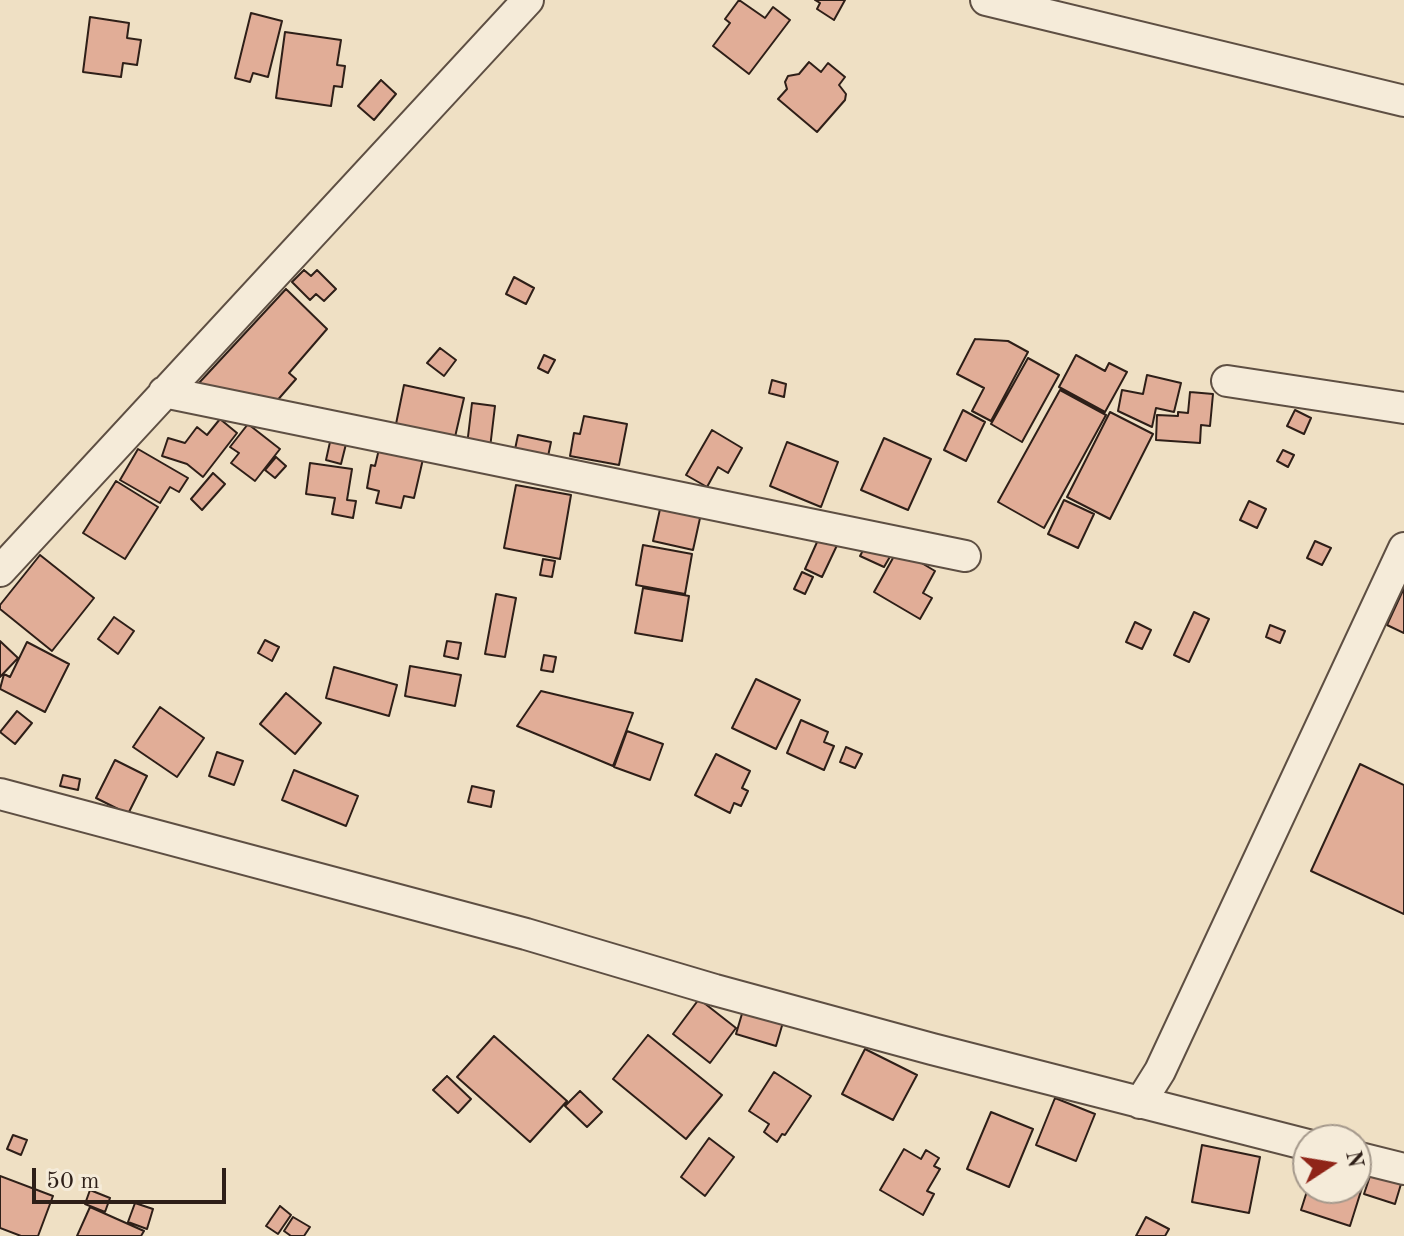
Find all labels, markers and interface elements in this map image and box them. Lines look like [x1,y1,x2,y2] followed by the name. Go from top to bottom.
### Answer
[1292,1124,1372,1204] north arrow
[1341,1149,1366,1170] text: N
[36,1152,230,1202] scale bar
[46,1170,100,1194] text: 50 m

